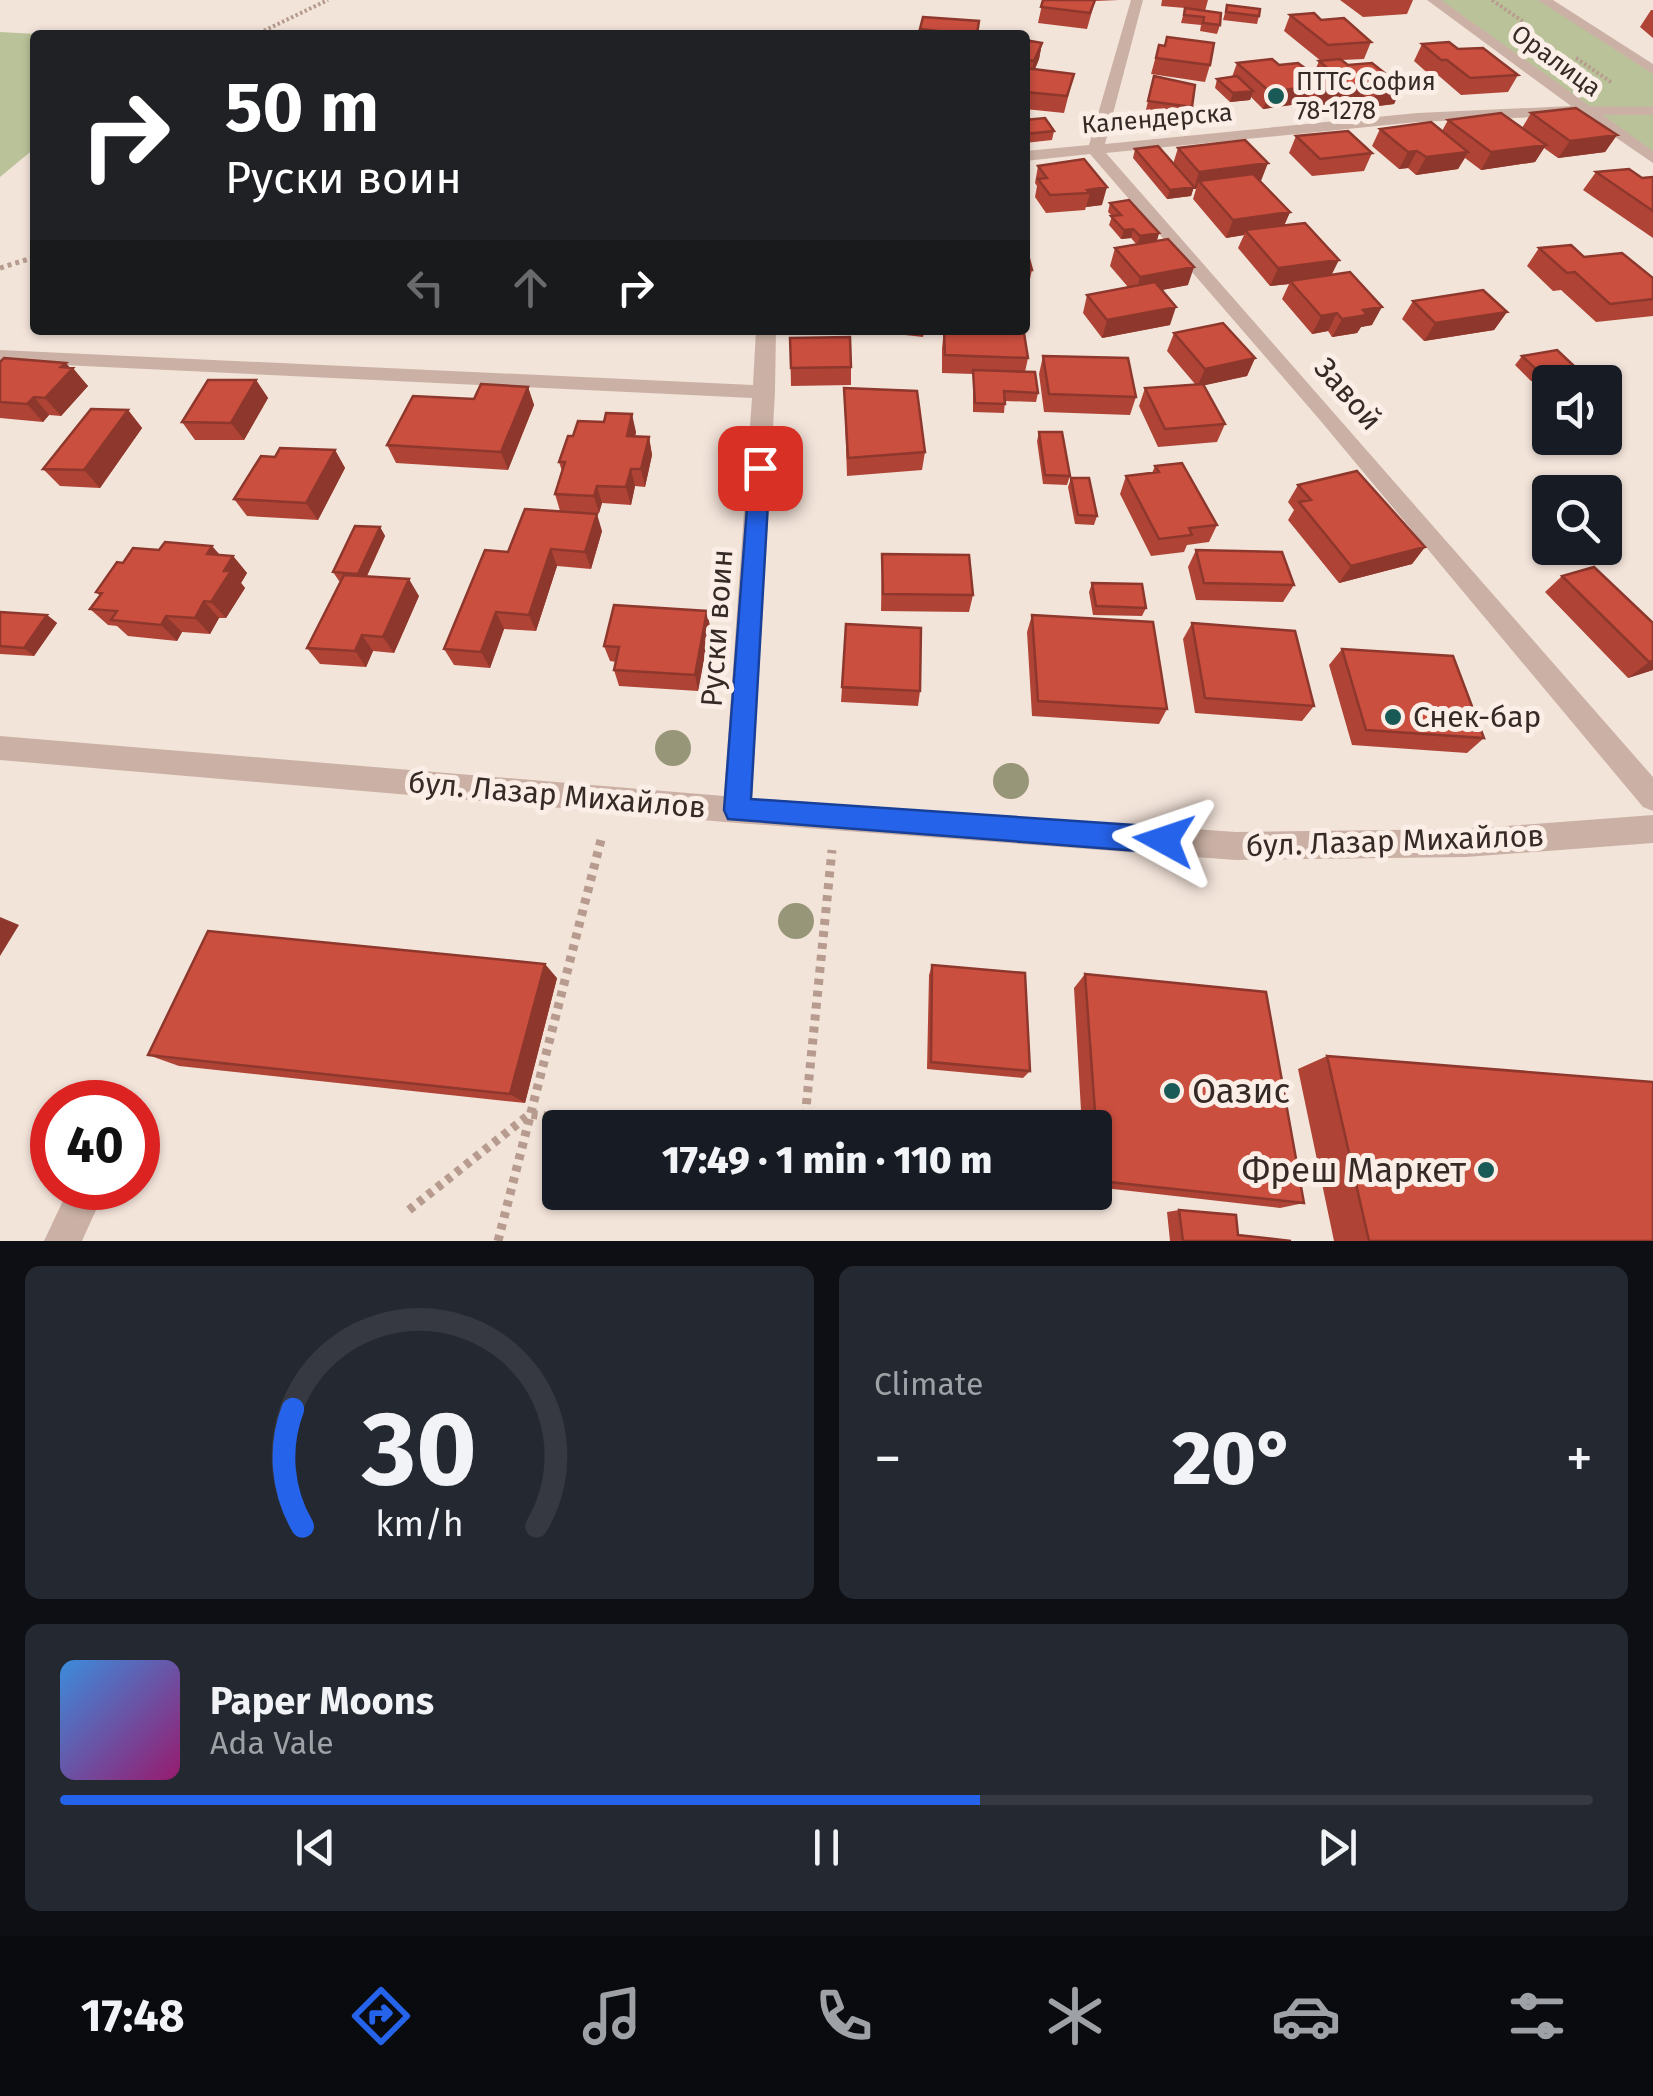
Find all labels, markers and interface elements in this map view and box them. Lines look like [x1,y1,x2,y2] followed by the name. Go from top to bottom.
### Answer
[1505,19,1607,103] street label: Оралица
[225,66,379,150] text: 50 m
[1296,67,1436,126] place label: ПТТС София 78-1278
[60,70,190,200] icon: right
[1265,85,1287,107] marker: ПТТС София 78-1278
[1080,97,1234,141] street label: Календерска
[225,151,462,205] text: Руски воин
[398,260,453,315] icon: left
[503,260,558,315] icon: ahead
[608,260,663,315] icon: right
[1307,350,1389,438] street label: Завой
[1532,365,1622,565] map controls
[1532,365,1622,455] button: sound
[718,426,803,511] pin
[733,441,788,496] icon: arrive
[1532,475,1622,565] button: search
[694,548,740,708] street label: Руски воин
[1413,699,1541,735] place label: Снек-бар
[1382,706,1404,728] marker: Снек-бар
[407,764,707,826] street label: бул. Лазар Михайлов
[1112,788,1216,892] position arrow
[1245,818,1545,864] street label: бул. Лазар Михайлов
[1192,1070,1290,1112] place label: Оазис
[30,1080,160,1210] speed limit sign: 40
[1161,1080,1183,1102] marker: Оазис
[662,1137,992,1183] text: 17:49 · 1 min · 110 m
[1241,1149,1466,1191] place label: Фреш Маркет
[1475,1159,1497,1181] marker: Фреш Маркет
[874,1365,983,1403] text: Climate
[361,1387,477,1512] text: 30
[1172,1414,1295,1504] text: 20°
[874,1426,902,1492] text: −
[1566,1426,1593,1492] text: +
[375,1503,464,1545] text: km/h
[210,1678,434,1724] text: Paper Moons
[210,1724,334,1762] text: Ada Vale
[288,1820,343,1875] icon: previous
[799,1820,854,1875] icon: pause
[1310,1820,1365,1875] icon: next
[346,1981,416,2051] icon: directions
[577,1981,647,2051] icon: music
[809,1981,879,2051] icon: phone
[1040,1981,1110,2051] icon: climate
[1271,1981,1341,2051] icon: car
[1502,1981,1572,2051] icon: filters
[81,1989,185,2043] text: 17:48

